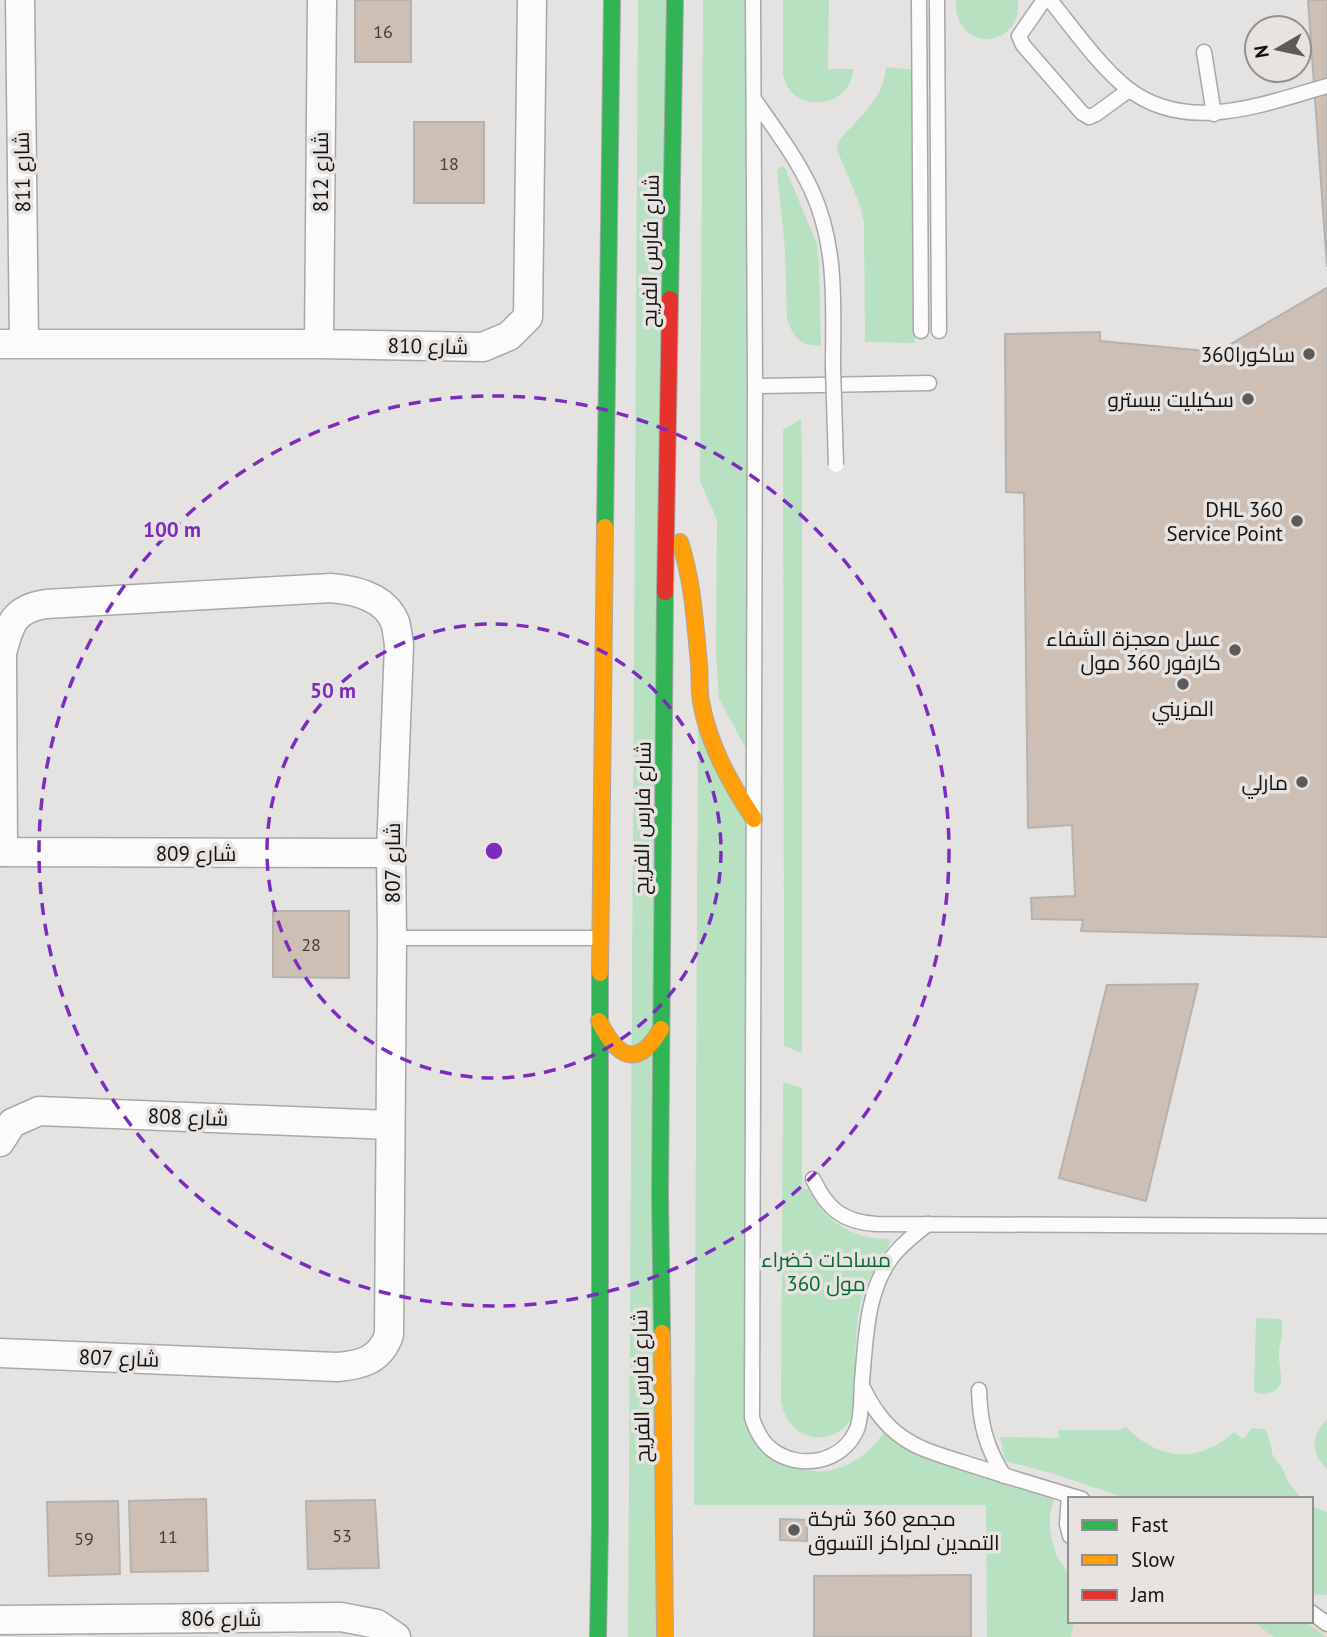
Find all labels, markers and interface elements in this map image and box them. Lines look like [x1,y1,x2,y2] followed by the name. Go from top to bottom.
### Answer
[1243,14,1313,84] north arrow
[373,20,393,43] house number: 16
[1248,44,1274,60] text: N
[8,131,37,213] street label: شارع 811
[307,132,335,212] street label: شارع 812
[439,152,459,175] house number: 18
[635,174,666,328] street label: شارع فارس الفريح
[387,332,469,361] street label: شارع 810
[1201,341,1295,368] place label: ساكورا360
[1301,346,1317,362] marker: ساكورا360
[1107,386,1234,413] place label: سكيليت بيسترو
[1240,391,1256,407] marker: سكيليت بيسترو
[1167,496,1283,547] place label: DHL 360 Service Point
[1289,513,1305,529] marker: DHL 360 Service Point
[143,516,201,543] text: 100 m
[1046,625,1221,676] place label: عسل معجزة الشفاء كارفور 360 مول
[1227,642,1243,658] marker: عسل معجزة الشفاء كارفور 360 مول
[1175,676,1191,692] marker: المزيني
[310,677,356,704] text: 50 m
[1152,695,1214,725] place label: المزيني
[627,741,658,895] street label: شارع فارس الفريح
[1241,769,1288,799] place label: مارلي
[1294,774,1310,790] marker: مارلي
[379,823,407,903] street label: شارع 807
[482,839,506,863] centre of rings
[156,840,236,868] street label: شارع 809
[301,933,321,956] house number: 28
[147,1102,229,1133] street label: شارع 808
[761,1246,891,1297] park label: مساحات خضراء 360 مول
[626,1309,657,1463] street label: شارع فارس الفريح
[78,1343,160,1374] street label: شارع 807
[1068,1497,1313,1623] legend
[808,1505,1000,1556] place label: مجمع 360 شركة التمدين لمراكز التسوق
[1131,1511,1168,1538] text: Fast
[786,1522,802,1538] marker: مجمع 360 شركة التمدين لمراكز التسوق
[332,1524,352,1547] house number: 53
[158,1525,178,1548] house number: 11
[74,1527,94,1550] house number: 59
[1131,1546,1175,1573] text: Slow
[1130,1581,1165,1608] text: Jam
[181,1605,261,1633] street label: شارع 806

